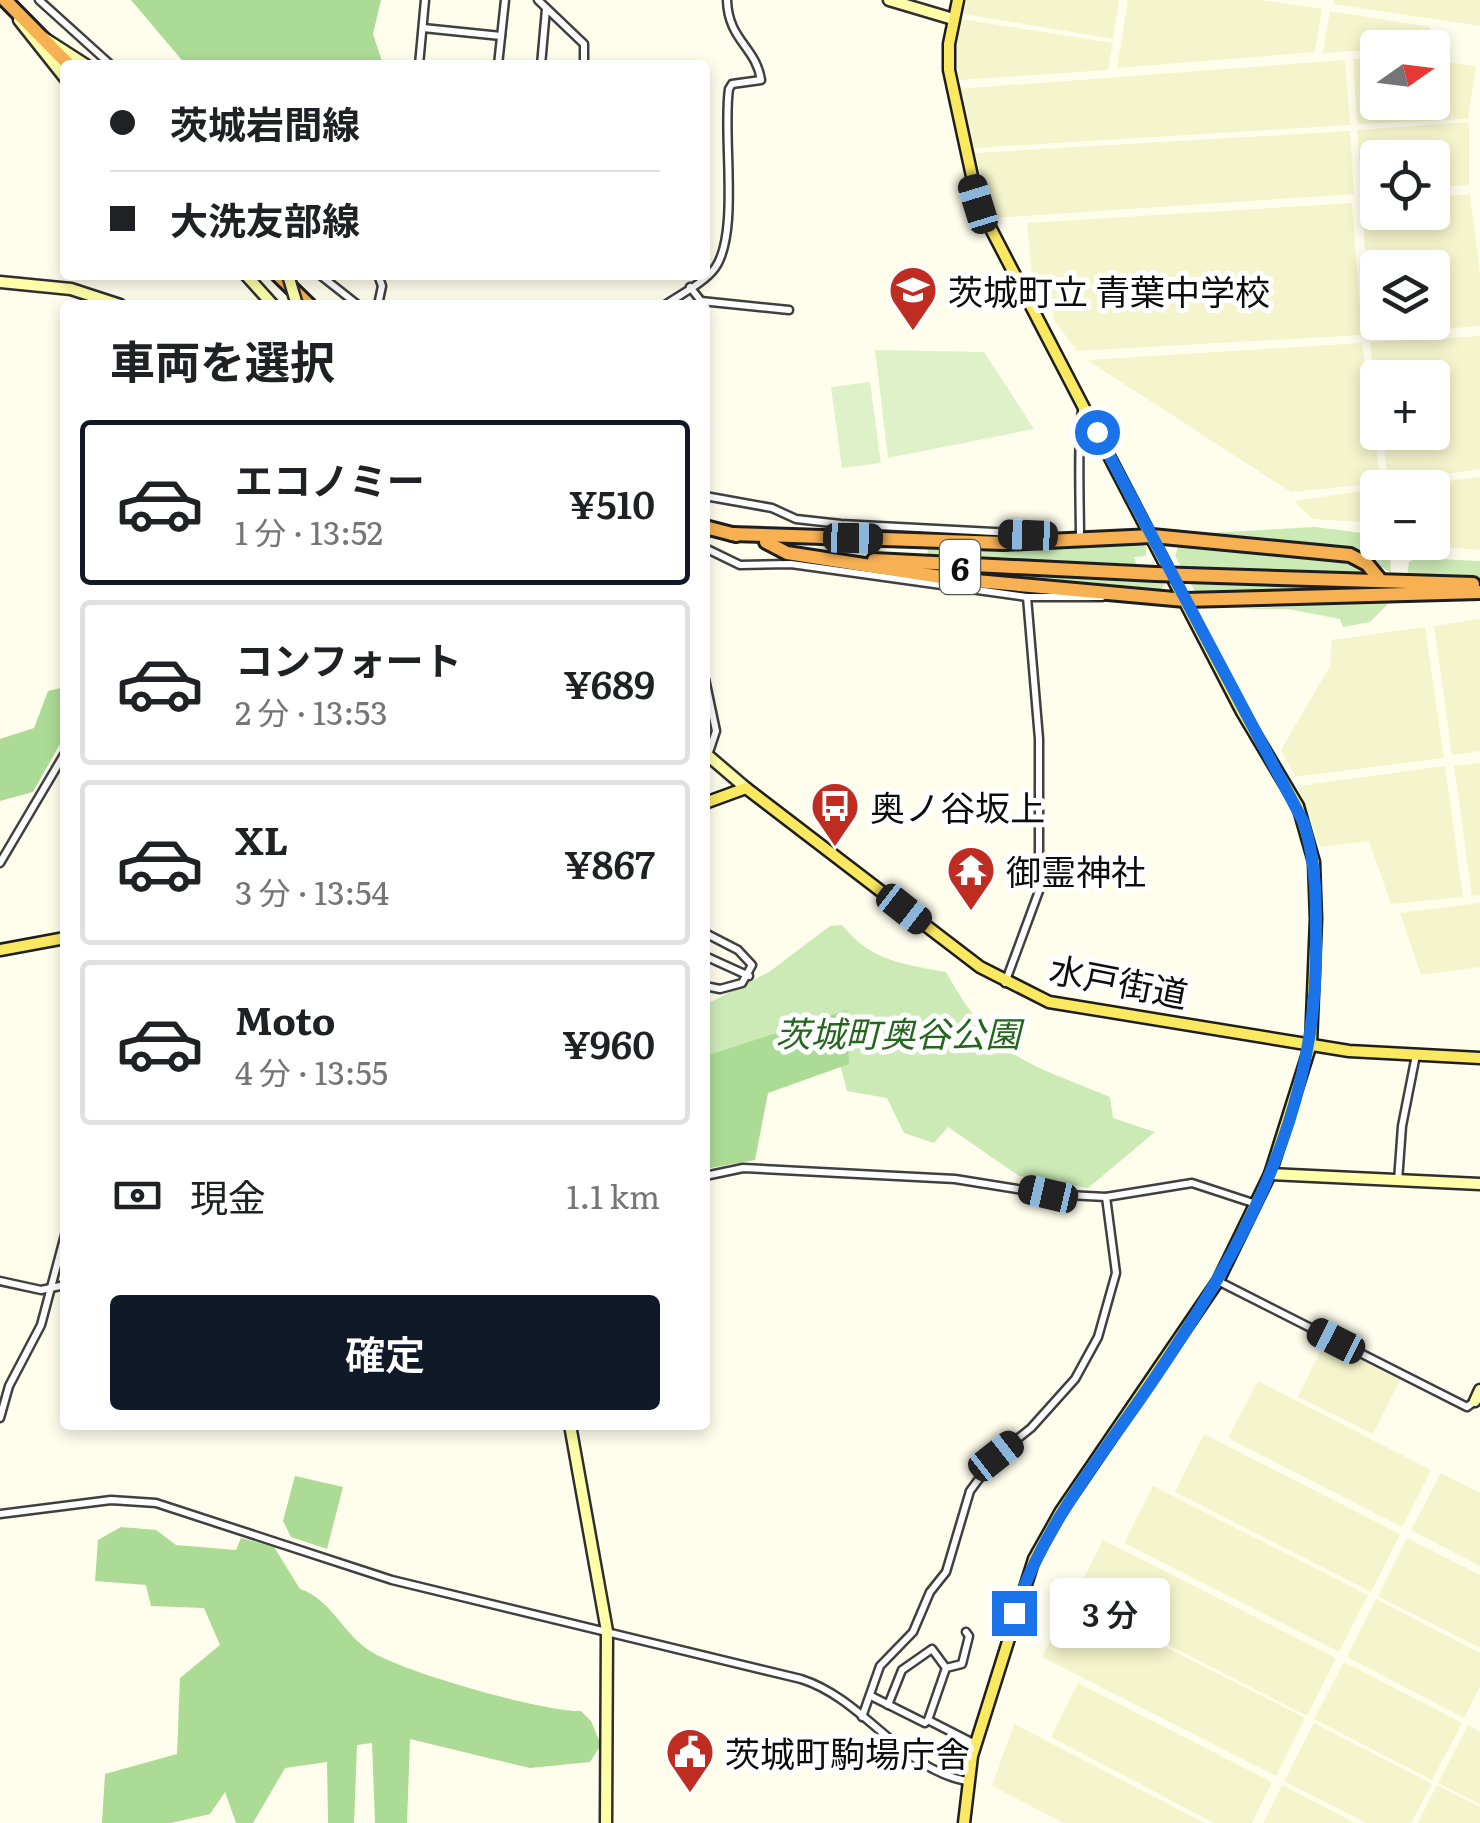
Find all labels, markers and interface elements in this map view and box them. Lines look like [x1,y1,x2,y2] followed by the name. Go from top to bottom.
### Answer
[1360,30,1450,120] north arrow
[1360,30,1450,560] map controls
[170,94,360,151] text: 茨城岩間線
[1360,140,1450,230] button: locate
[955,171,1001,237] car
[170,190,360,247] text: 大洗友部線
[1360,250,1450,340] button: layers
[887,264,939,332] school or university icon: 茨城町立 青葉中学校
[948,264,1270,316] place label: 茨城町立 青葉中学校
[110,326,335,393] text: 車両を選択
[1360,360,1450,450] button: +
[1075,410,1120,455] route start
[235,450,425,507] text: エコノミー
[115,458,205,548] icon: car
[1360,470,1450,560] button: −
[569,474,655,531] text: ¥510
[235,507,383,555] text: 1 分 · 13:52
[997,519,1059,551] car
[823,522,883,554] car
[940,540,980,594] road number: 6
[235,630,462,687] text: コンフォート
[115,638,205,728] icon: car
[563,654,655,711] text: ¥689
[235,687,388,735] text: 2 分 · 13:53
[809,780,861,848] bus stop icon: 奥ノ谷坂上
[870,780,1045,832] place label: 奥ノ谷坂上
[235,810,288,867] text: XL
[115,818,205,908] icon: car
[564,834,655,891] text: ¥867
[945,844,997,912] temple icon: 御霊神社
[1006,844,1146,896] place label: 御霊神社
[235,867,389,915] text: 3 分 · 13:54
[871,879,937,939] car
[1045,941,1193,1019] street label: 水戸街道
[235,990,335,1047] text: Moto
[115,998,205,1088] icon: car
[775,1006,1025,1058] park label: 茨城町奥谷公園
[562,1014,655,1071] text: ¥960
[235,1047,388,1095] text: 4 分 · 13:55
[190,1167,266,1224] text: 現金
[110,1168,165,1223] icon: cash
[567,1171,660,1219] text: 1.1 km
[1015,1173,1081,1215] car
[110,1295,660,1410] button: 確定
[1302,1314,1370,1368] car
[963,1426,1029,1486] car
[1049,1578,1169,1648] callout: 3 分
[1082,1589,1138,1637] text: 3 分
[992,1591,1037,1636] route end
[664,1726,716,1794] public building icon: 茨城町駒場庁舎
[725,1726,970,1778] place label: 茨城町駒場庁舎

